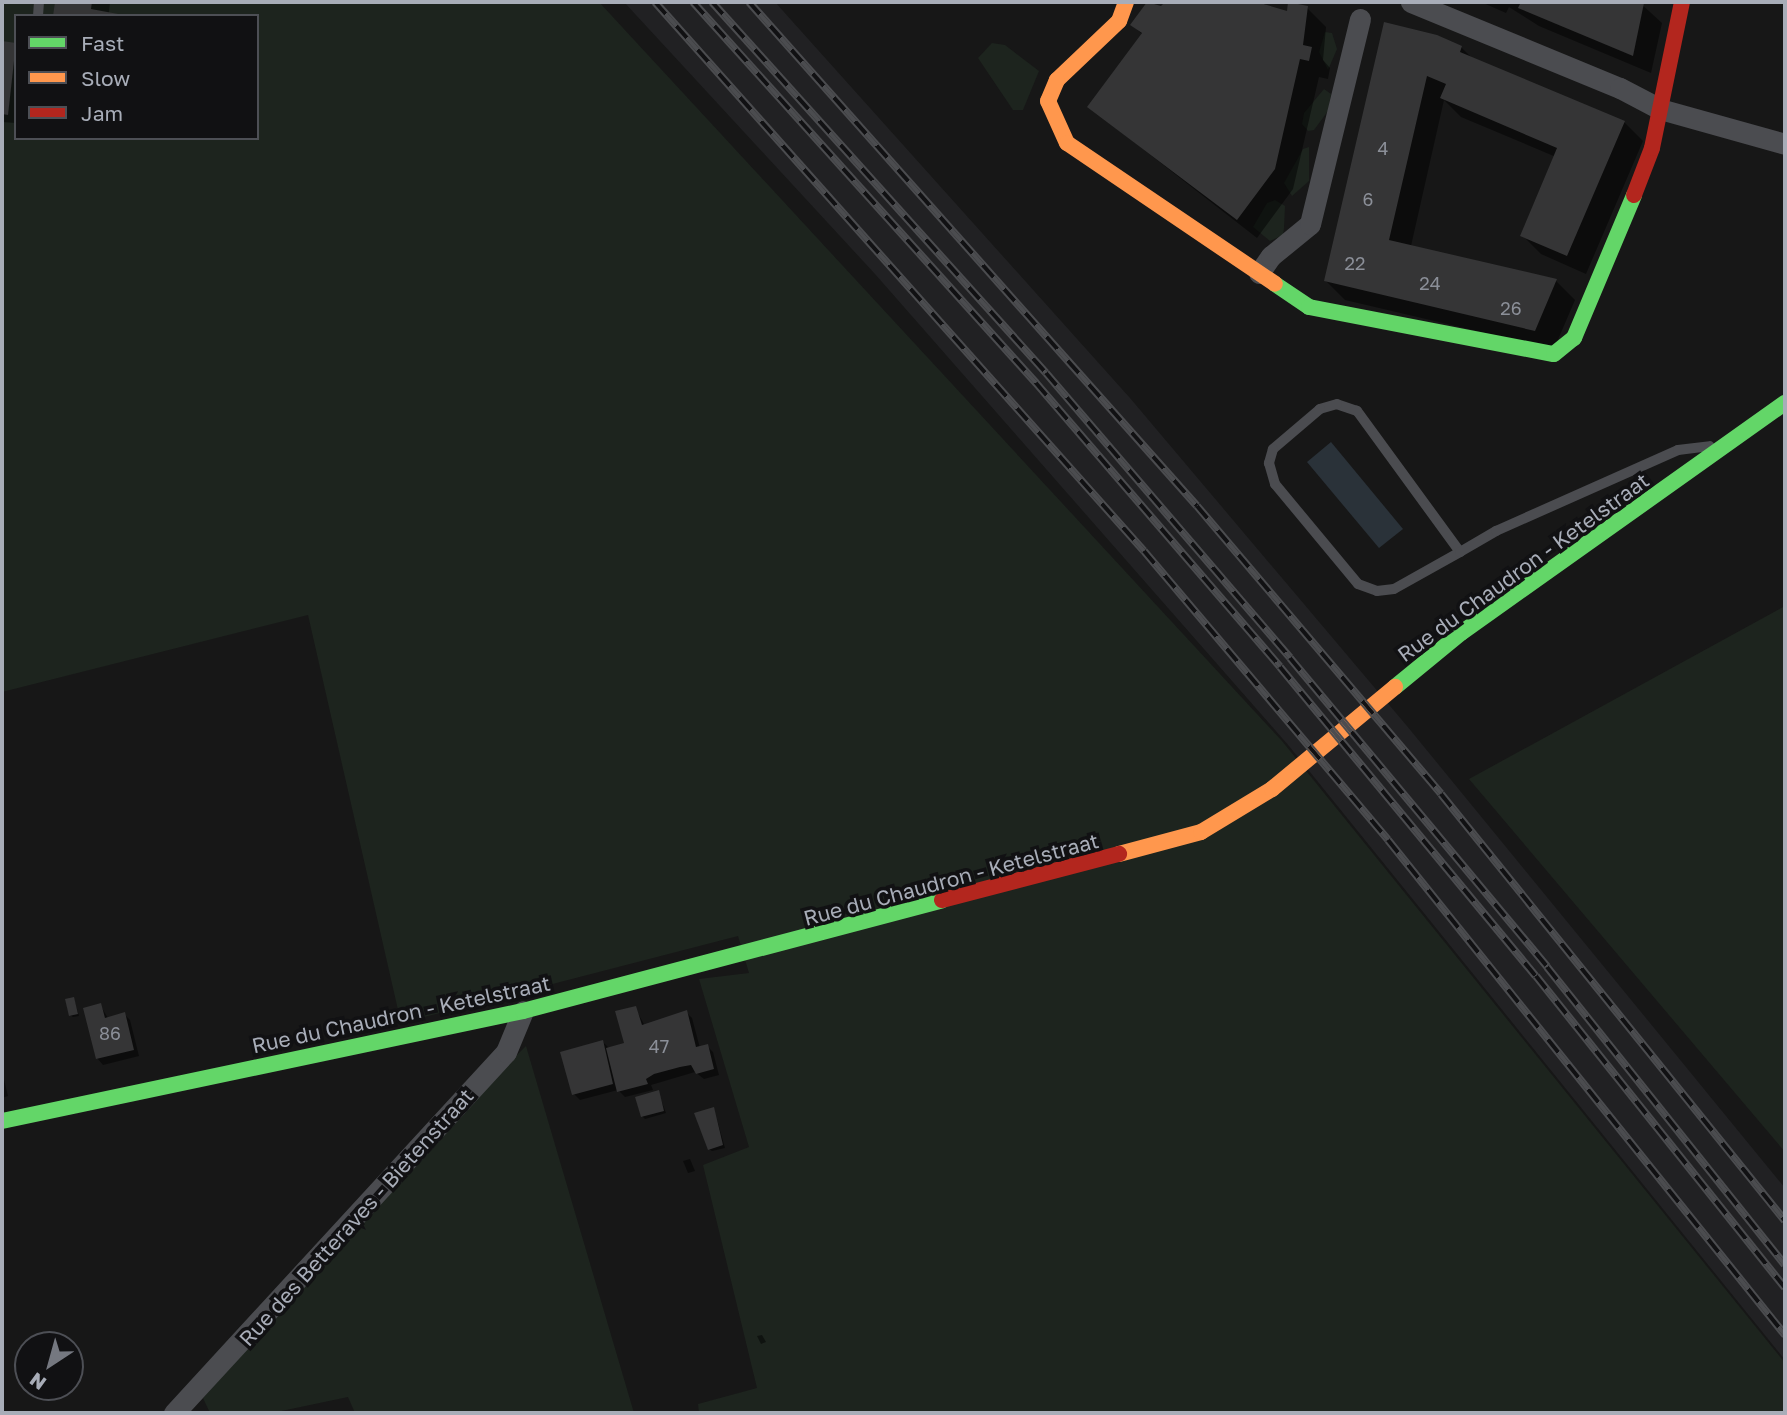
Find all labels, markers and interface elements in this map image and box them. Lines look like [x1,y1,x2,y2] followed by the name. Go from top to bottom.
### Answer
[14,14,259,140] legend
[81,30,124,56] text: Fast
[81,65,130,91] text: Slow
[81,100,123,126] text: Jam
[1378,137,1388,159] house number: 4
[1363,188,1373,210] house number: 6
[1345,252,1365,274] house number: 22
[1419,272,1441,294] house number: 24
[1500,297,1522,319] house number: 26
[1392,467,1654,667] street label: Rue du Chaudron - Ketelstraat
[801,827,1101,931] street label: Rue du Chaudron - Ketelstraat
[249,970,553,1058] street label: Rue du Chaudron - Ketelstraat
[99,1022,121,1044] house number: 86
[649,1035,669,1057] house number: 47
[234,1083,478,1351] street label: Rue des Betteraves - Bietenstraat
[14,1331,84,1401] north arrow
[25,1368,50,1395] text: N

